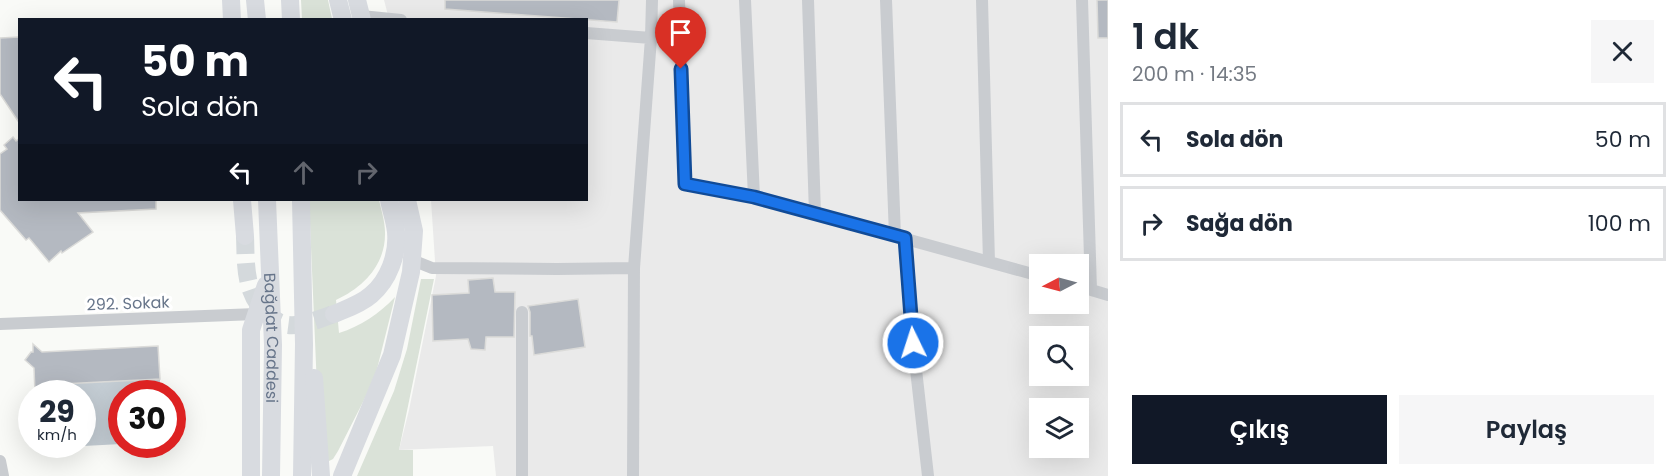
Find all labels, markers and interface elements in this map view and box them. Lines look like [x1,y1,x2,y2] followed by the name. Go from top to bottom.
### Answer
[655,7,706,69] pin
[1132,11,1199,62] text: 1 dk
[664,16,697,49] icon: arrive
[1591,20,1654,83] button: close
[141,32,249,91] text: 50 m
[42,42,120,120] icon: left
[1132,60,1257,88] text: 200 m · 14:35
[141,88,259,125] text: Sola dön
[1135,123,1168,156] icon: left
[1186,124,1283,155] text: Sola dön
[1595,124,1651,155] text: 50 m
[224,156,257,189] icon: left
[287,156,320,189] icon: ahead
[350,156,383,189] icon: right
[1135,207,1168,240] icon: right
[1186,208,1293,239] text: Sağa dön
[1588,208,1651,239] text: 100 m
[1029,254,1089,314] north arrow
[1029,254,1089,458] map controls
[258,272,284,403] street label: Bağdat Caddesi
[86,291,171,316] street label: 292. Sokak
[881,311,945,375] position arrow
[1029,326,1089,386] button: search
[108,380,186,458] speed limit sign: 30
[39,390,75,433] text: 29
[1132,395,1387,464] button: Çıkış
[1399,395,1654,464] button: Paylaş
[1029,398,1089,458] button: layers
[37,424,77,445] text: km/h

